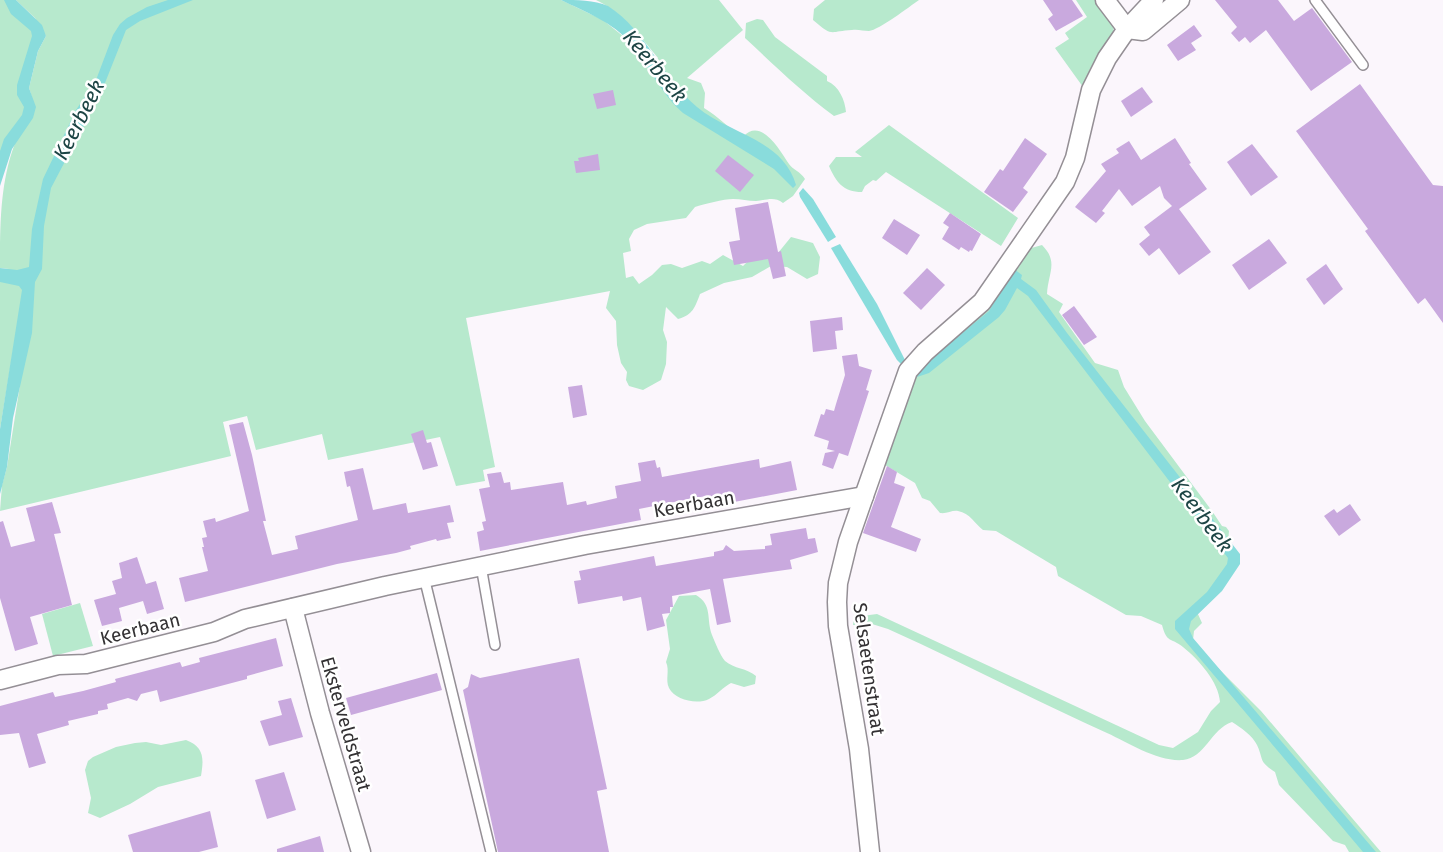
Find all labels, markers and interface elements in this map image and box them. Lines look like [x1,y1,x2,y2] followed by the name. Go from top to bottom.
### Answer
[617,24,693,108] water label: Keerbeek
[48,75,110,165] water label: Keerbeek
[1166,473,1238,557] water label: Keerbeek
[652,486,736,522] street label: Keerbaan
[848,601,890,737] street label: Selsaetenstraat
[98,608,182,650] street label: Keerbaan
[316,654,376,794] street label: Eksterveldstraat

